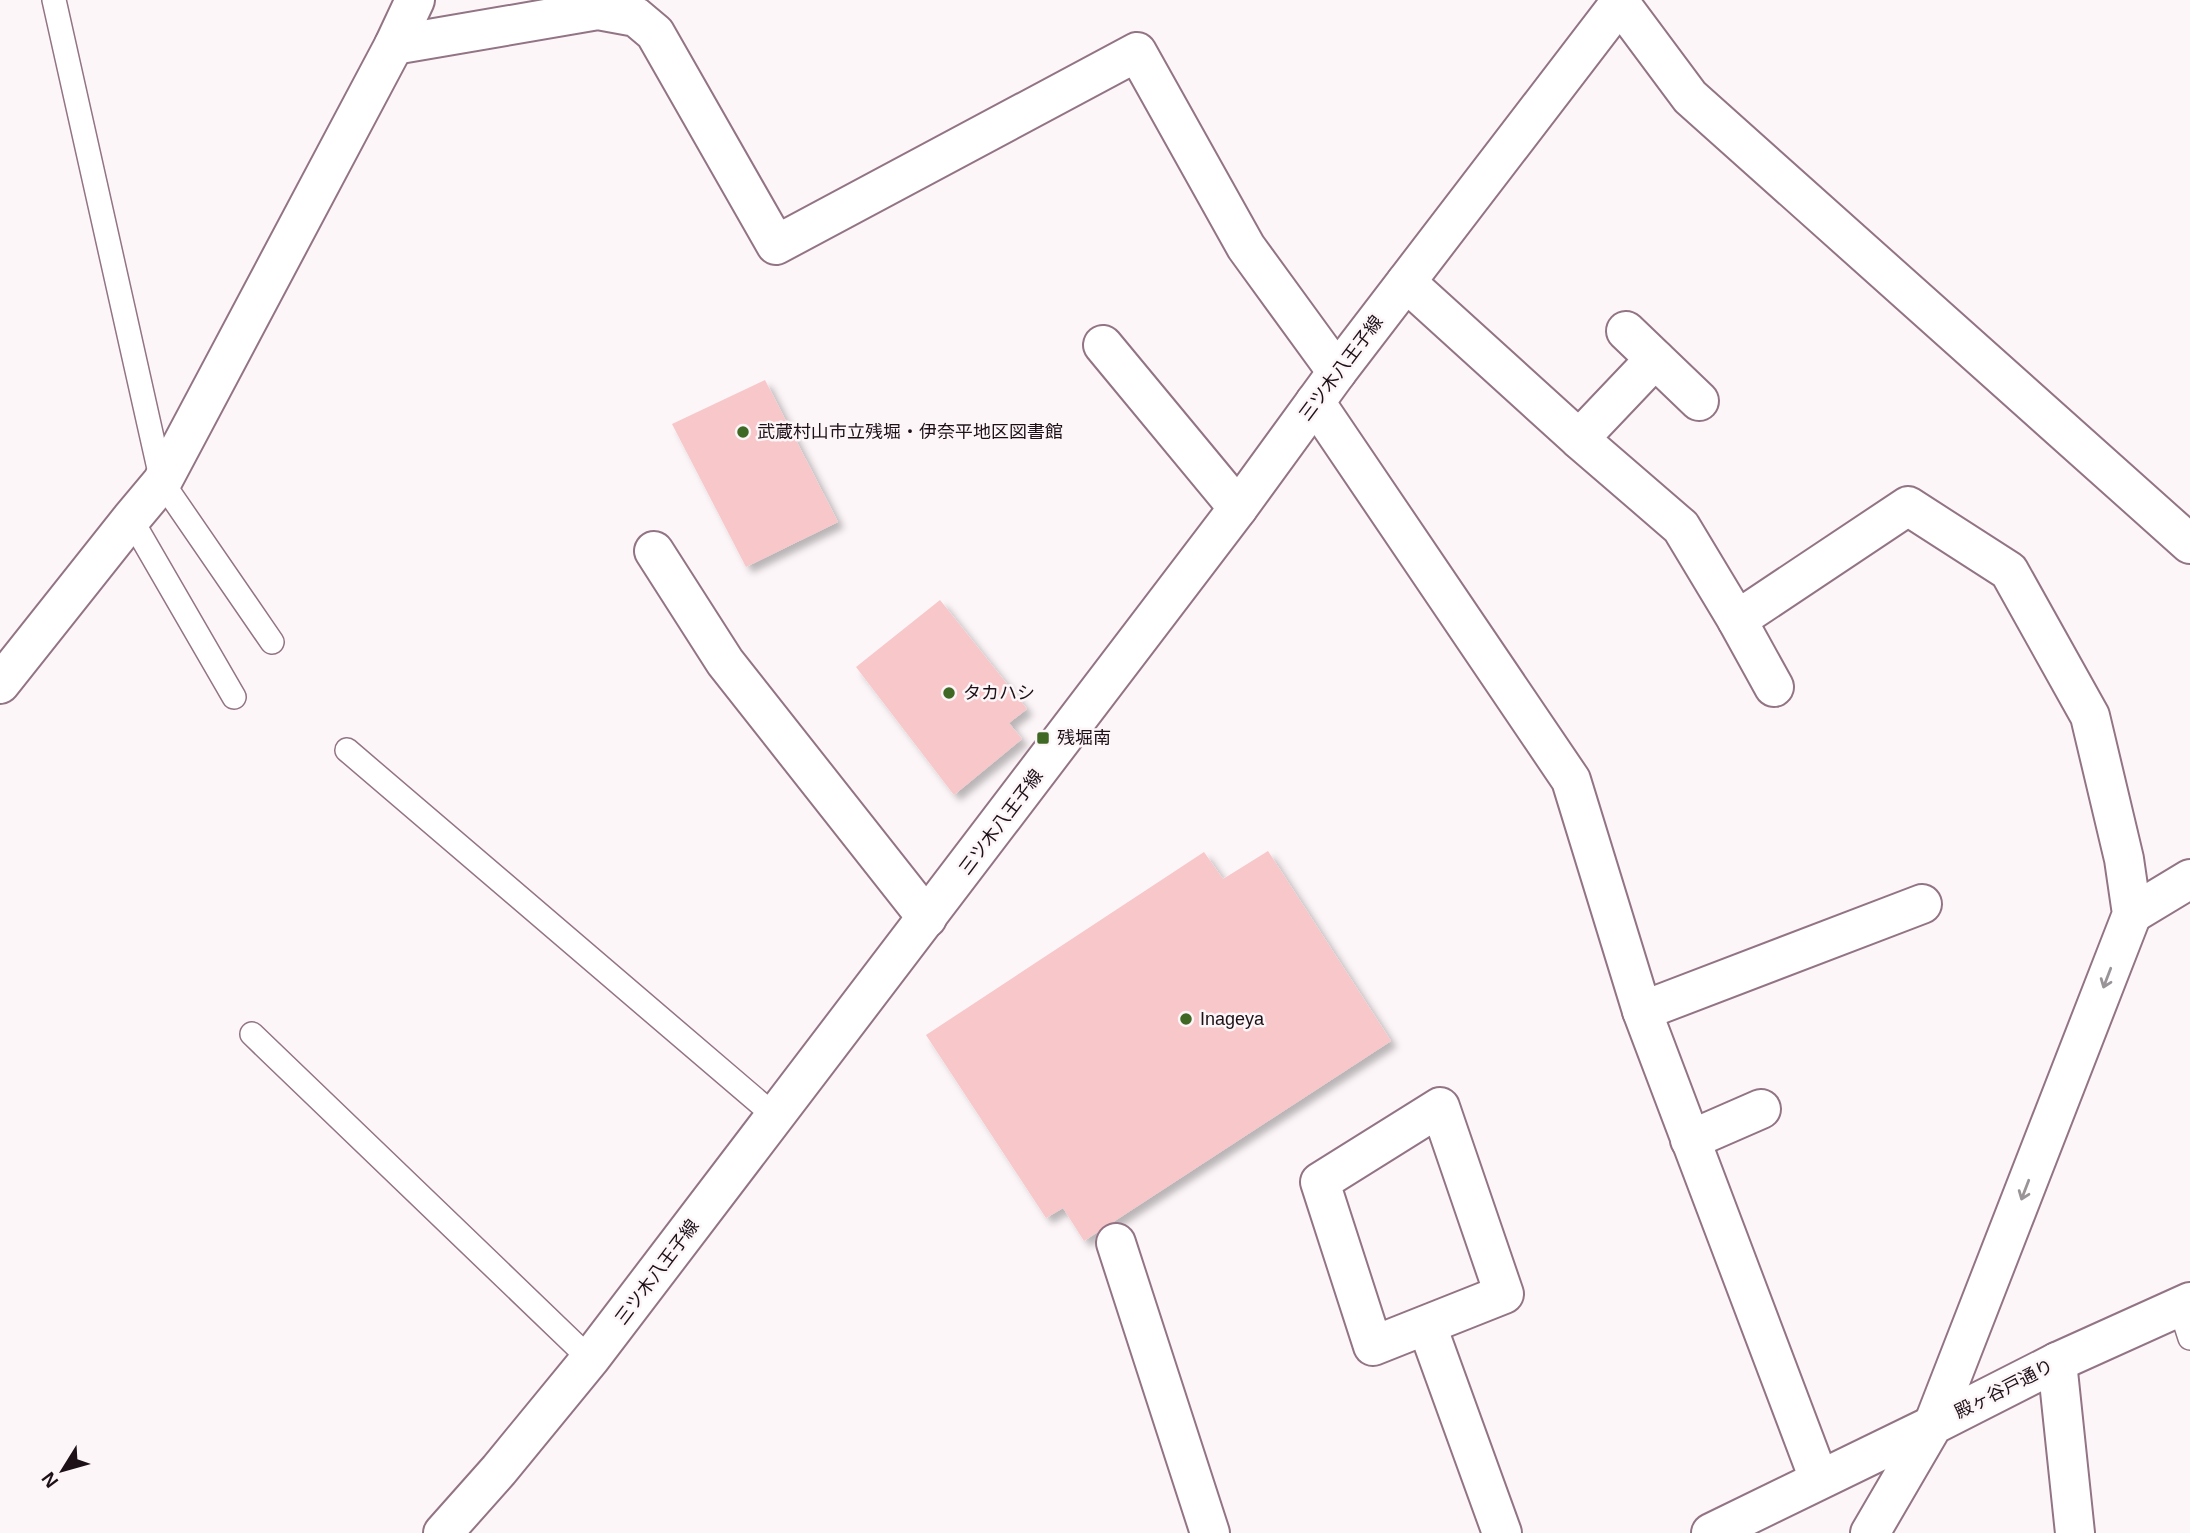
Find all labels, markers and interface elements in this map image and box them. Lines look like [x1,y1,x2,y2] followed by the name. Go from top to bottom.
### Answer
[1295,312,1387,424] street label: 三ツ木八王子線
[757,422,1063,442] place label: 武蔵村山市立残堀・伊奈平地区図書館
[735,424,751,440] marker: 武蔵村山市立残堀・伊奈平地区図書館
[963,683,1035,703] place label: タカハシ
[941,685,957,701] marker: タカハシ
[1057,728,1111,748] place label: 残堀南
[1035,730,1051,746] marker: 残堀南
[955,766,1047,878] street label: 三ツ木八王子線
[2100,966,2112,988] one-way arrow
[1200,1009,1265,1029] place label: Inageya
[1178,1011,1194,1027] marker: Inageya
[2017,1178,2030,1200] one-way arrow
[611,1216,703,1328] street label: 三ツ木八王子線
[1951,1356,2057,1422] street label: 殿ヶ谷戸通り
[28,1435,98,1505] north arrow
[37,1468,62,1492] text: N

